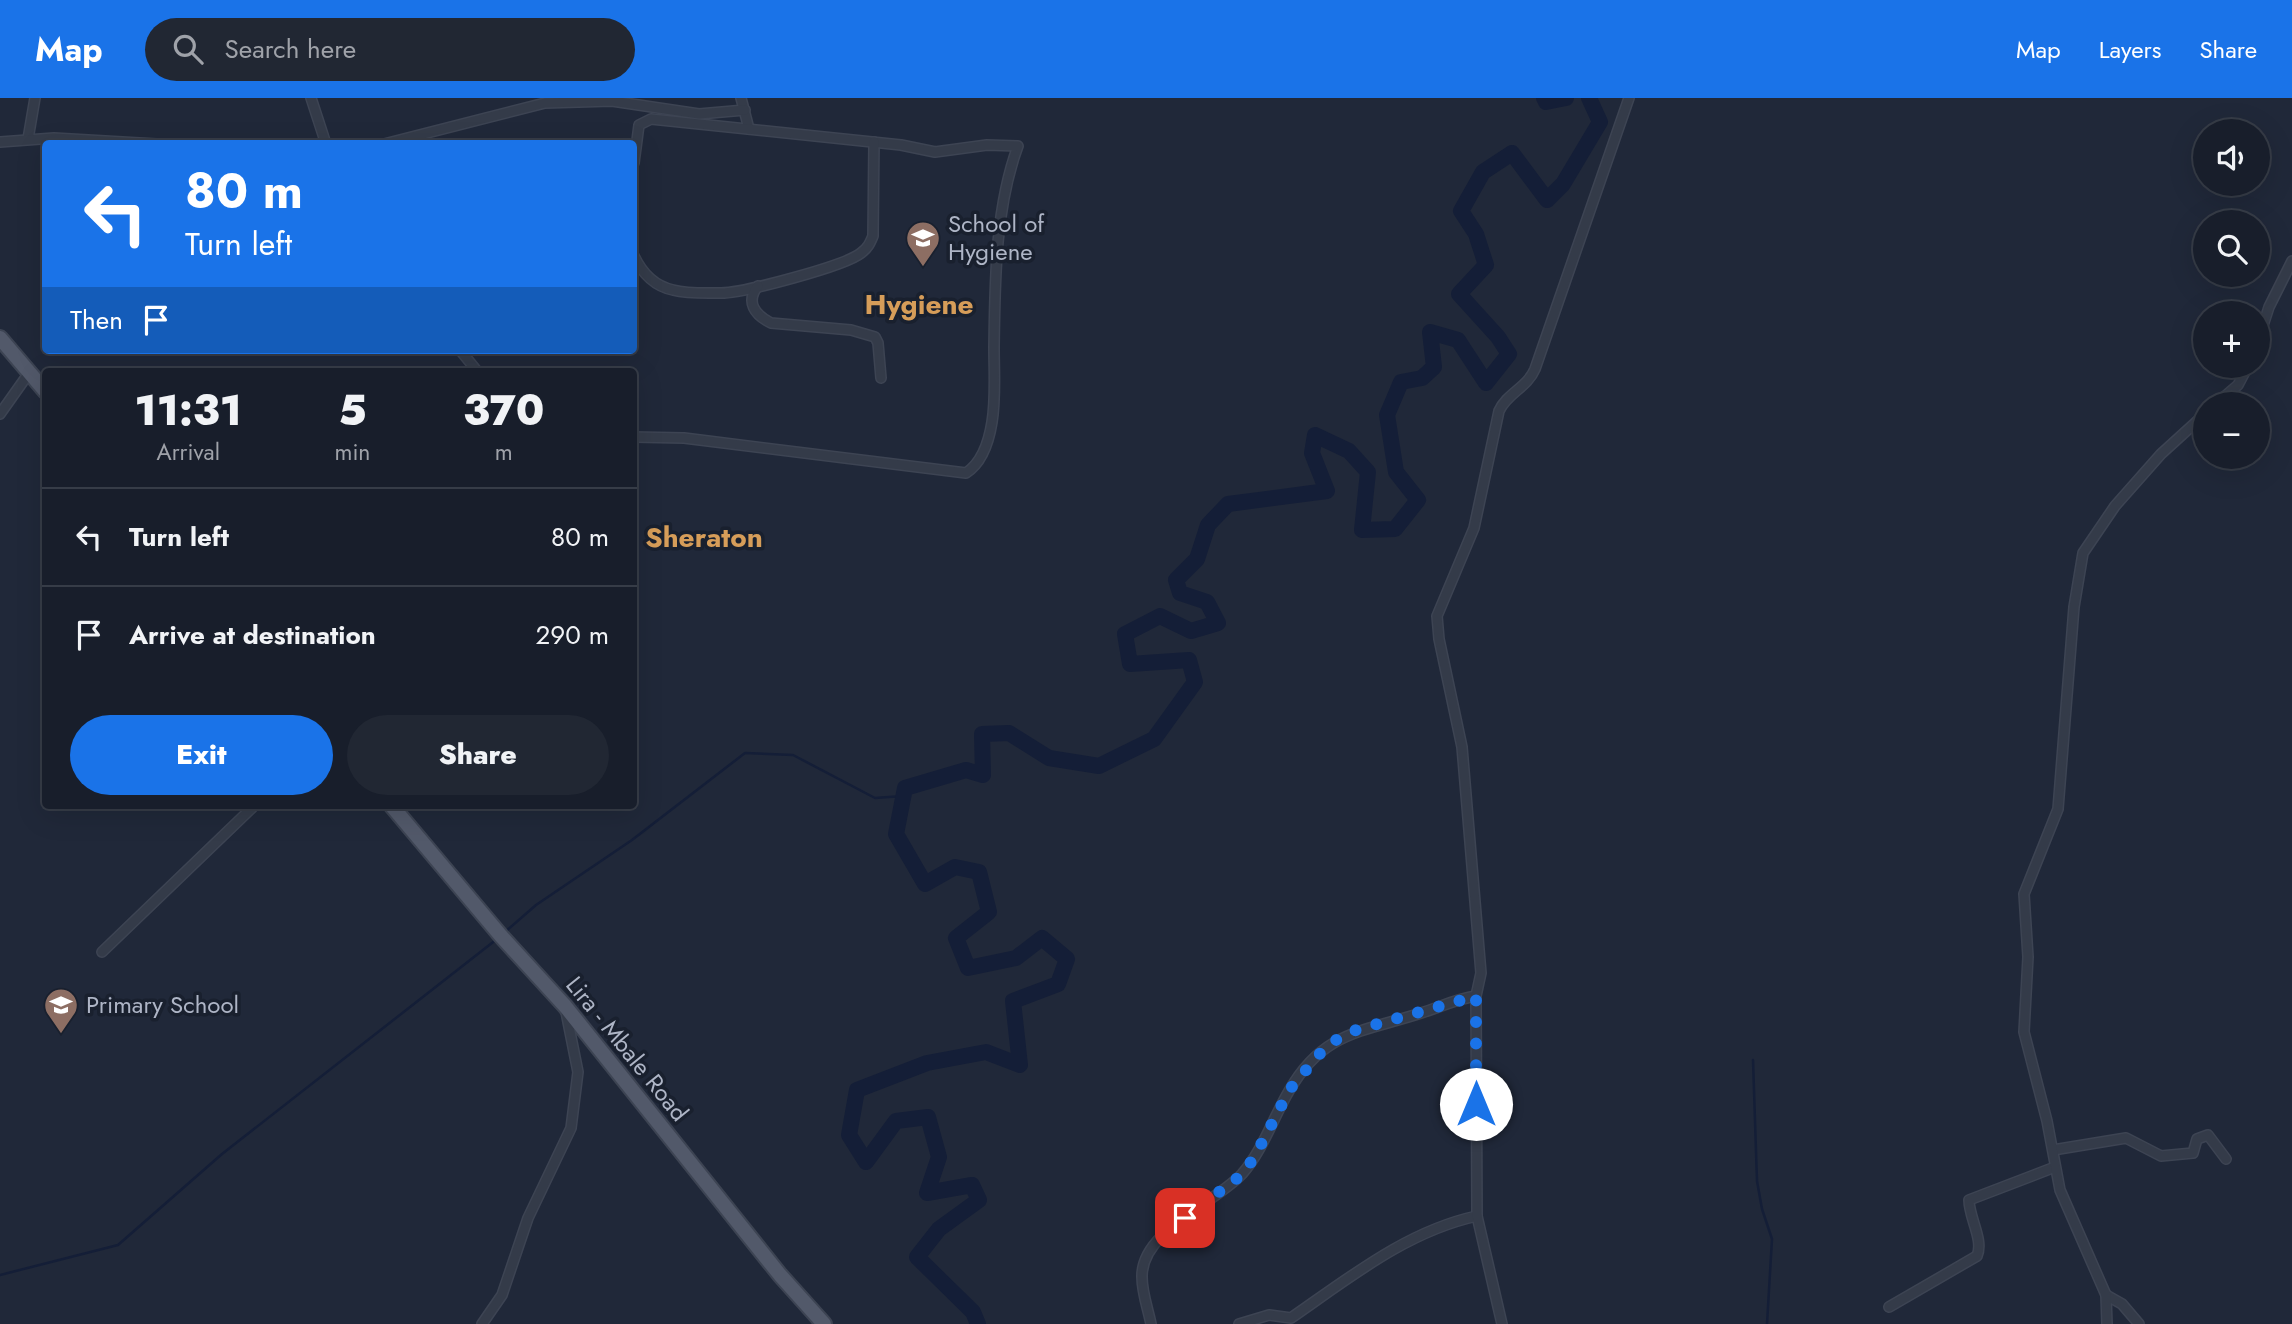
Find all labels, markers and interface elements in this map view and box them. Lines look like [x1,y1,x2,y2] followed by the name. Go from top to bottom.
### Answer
[145,18,635,81] search box
[35,26,103,73] text: Map
[169,30,207,68] icon: search
[225,30,356,68] text: Search here
[2016,32,2061,67] text: Map
[2099,32,2161,67] text: Layers
[2199,32,2257,67] text: Share
[2193,119,2270,469] map controls
[2193,119,2270,196] button: sound
[185,156,303,226] text: 80 m
[70,168,161,259] icon: left
[948,206,1045,269] place label: School of Hygiene
[2193,210,2270,287] button: search
[904,219,942,268] school or university icon: School of Hygiene
[185,221,292,267] text: Turn left
[864,284,974,325] district label: Hygiene
[70,301,123,339] text: Then
[137,301,175,339] icon: arrive
[2193,301,2270,378] button: +
[135,380,242,441] text: 11:31
[338,380,367,441] text: 5
[463,380,544,441] text: 370
[2193,392,2270,469] button: −
[157,435,220,469] text: Arrival
[334,435,370,469] text: min
[495,435,513,469] text: m
[645,517,763,558] district label: Sheraton
[70,518,108,556] icon: left
[129,518,229,556] text: Turn left
[551,518,609,556] text: 80 m
[70,616,108,654] icon: arrive
[129,616,376,654] text: Arrive at destination
[536,616,609,654] text: 290 m
[70,715,333,795] button: Exit
[347,715,609,795] button: Share
[558,969,697,1129] street label: Lira - Mbale Road
[42,986,80,1035] school or university icon: Primary School
[86,987,239,1022] place label: Primary School
[1439,1067,1513,1141] position arrow
[1155,1188,1215,1248] pin
[1166,1199,1204,1237] icon: arrive

